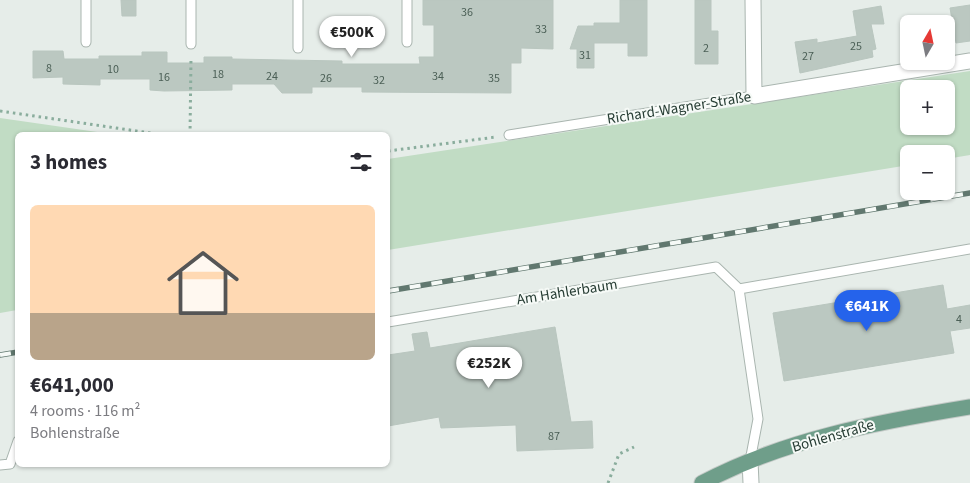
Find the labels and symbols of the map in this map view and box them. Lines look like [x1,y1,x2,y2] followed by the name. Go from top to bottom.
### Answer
[461,4,473,21] house number: 36
[317,15,387,58] pin: €500K
[900,15,955,70] north arrow
[535,21,547,38] house number: 33
[850,38,862,55] house number: 25
[703,40,709,57] house number: 2
[579,47,591,64] house number: 31
[802,48,814,65] house number: 27
[46,60,52,77] house number: 8
[107,61,119,78] house number: 10
[212,66,224,83] house number: 18
[266,68,278,85] house number: 24
[432,68,444,85] house number: 34
[158,69,170,86] house number: 16
[320,70,332,87] house number: 26
[488,70,500,87] house number: 35
[373,72,385,89] house number: 32
[606,86,752,130] street label: Richard-Wagner-Straße
[515,274,619,310] street label: Am Hahlerbaum
[832,290,902,332] pin: €641K
[956,311,962,328] house number: 4
[454,346,524,389] pin: €252K
[790,414,876,458] street label: Bohlenstraße
[548,428,560,445] house number: 87

